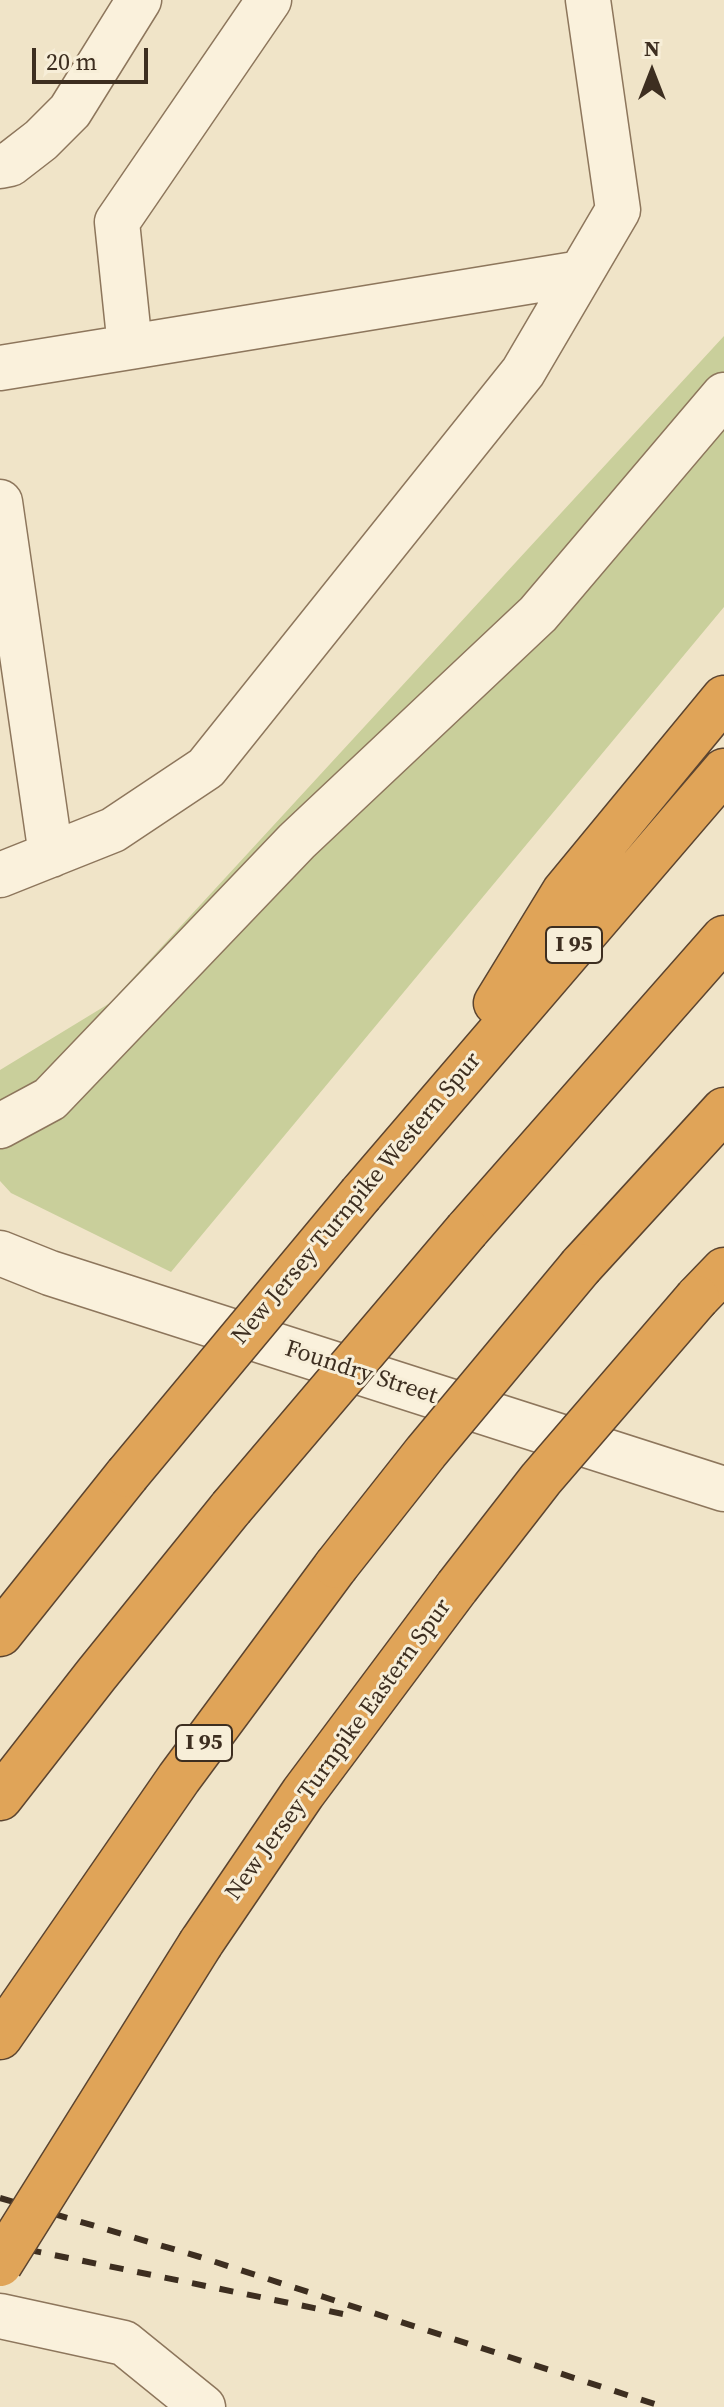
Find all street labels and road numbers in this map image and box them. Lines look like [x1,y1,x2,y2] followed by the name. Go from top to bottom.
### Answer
[546,927,602,963] road number: I 95
[226,1047,488,1351] street label: New Jersey Turnpike Western Spur
[281,1335,441,1411] street label: Foundry Street
[220,1594,458,1906] street label: New Jersey Turnpike Eastern Spur
[176,1725,232,1761] road number: I 95

